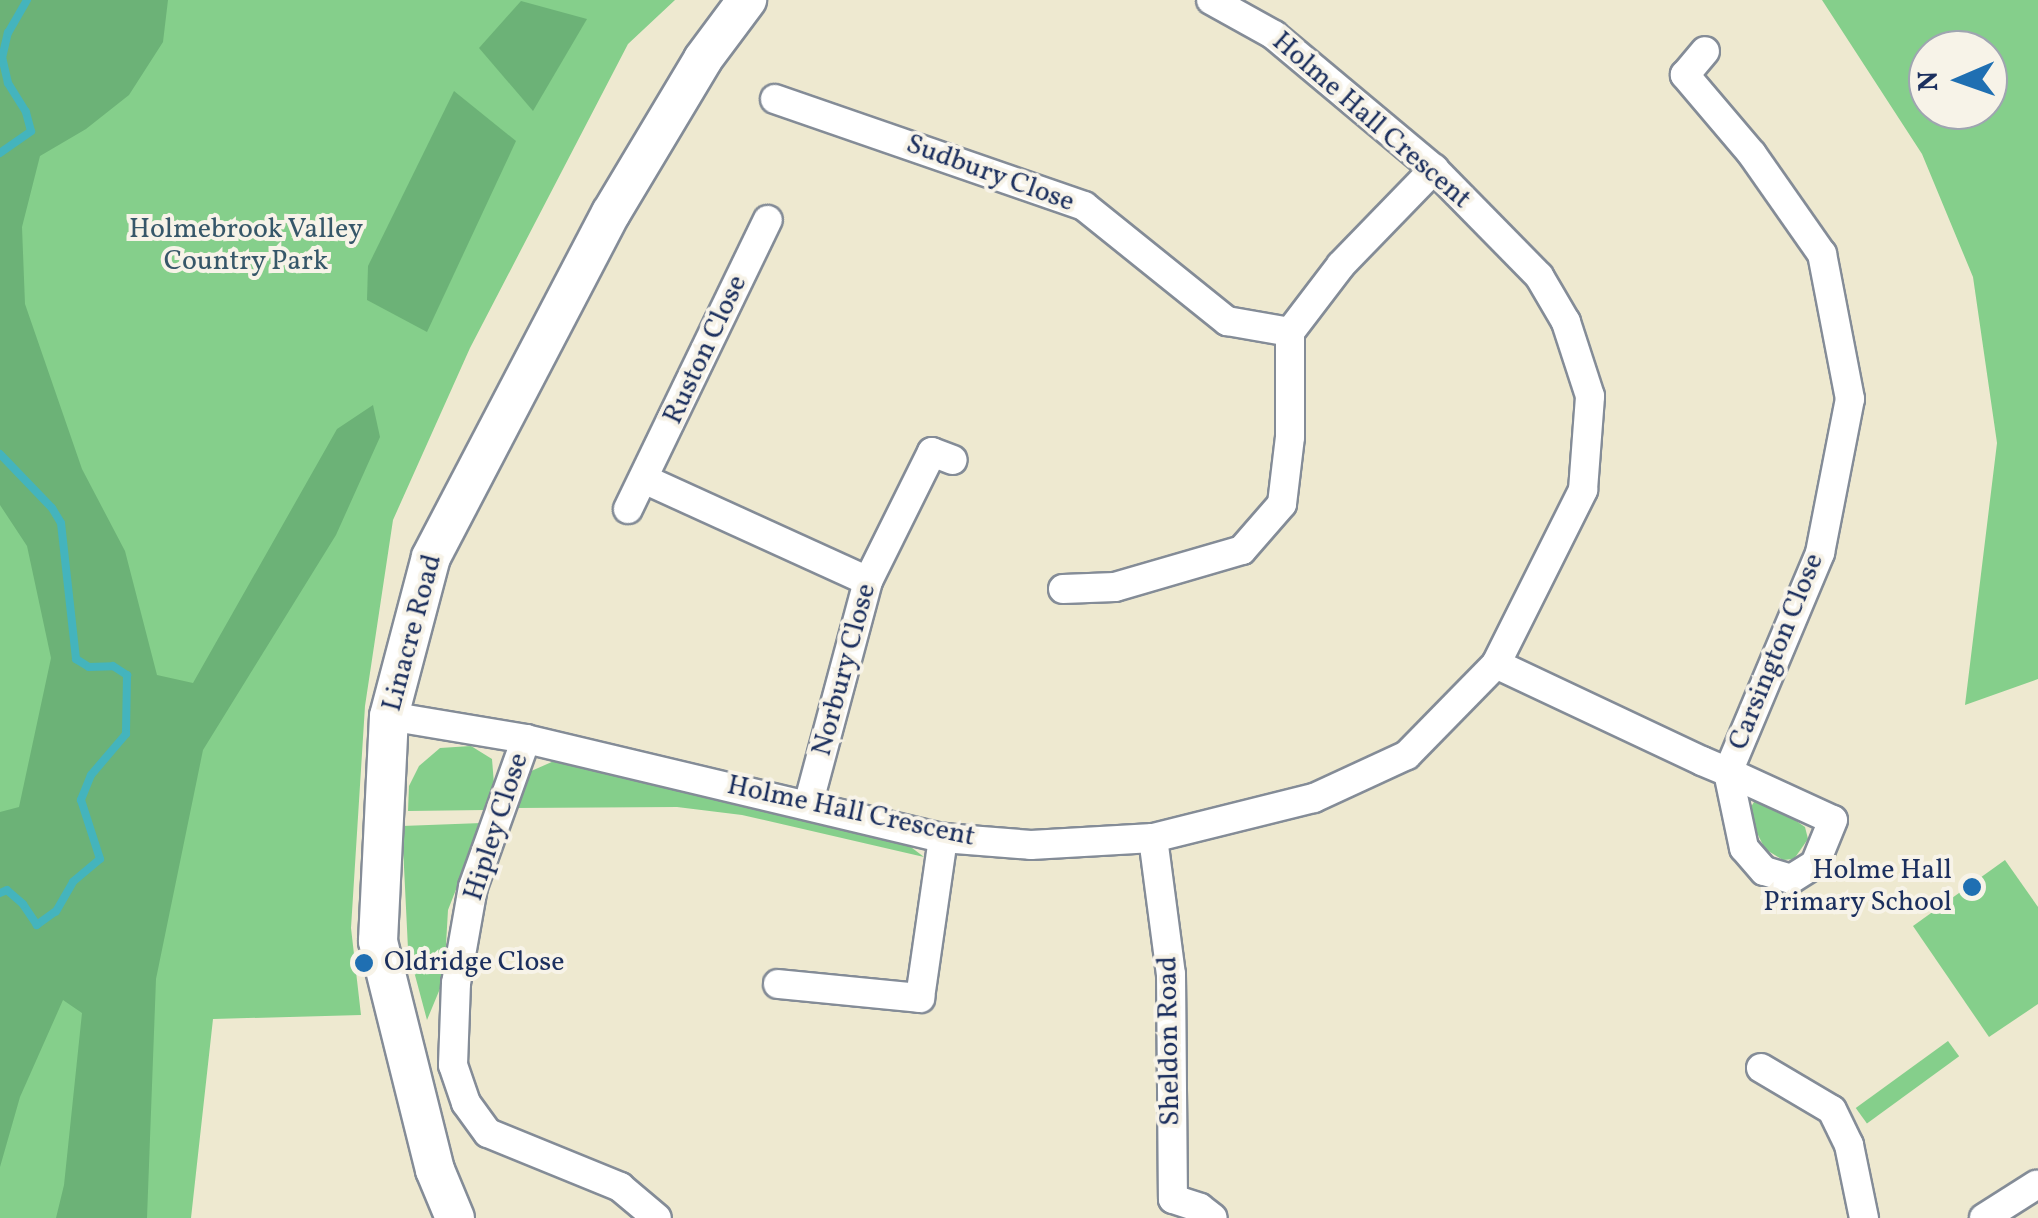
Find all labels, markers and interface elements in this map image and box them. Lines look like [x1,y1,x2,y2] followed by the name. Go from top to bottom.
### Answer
[1265,25,1477,217] street label: Holme Hall Crescent
[1908,30,2008,130] north arrow
[1910,70,1949,92] text: N
[901,128,1079,220] street label: Sudbury Close
[128,213,364,279] park label: Holmebrook Valley Country Park
[657,270,755,430] street label: Ruston Close
[1722,549,1832,755] street label: Carsington Close
[376,551,450,715] street label: Linacre Road
[806,580,884,760] street label: Norbury Close
[457,748,537,906] street label: Hipley Close
[724,769,978,855] street label: Holme Hall Crescent
[1763,854,1952,920] place label: Holme Hall Primary School
[1961,876,1983,898] marker: Holme Hall Primary School
[384,946,565,980] place label: Oldridge Close
[353,952,375,974] marker: Oldridge Close
[1152,956,1188,1126] street label: Sheldon Road

